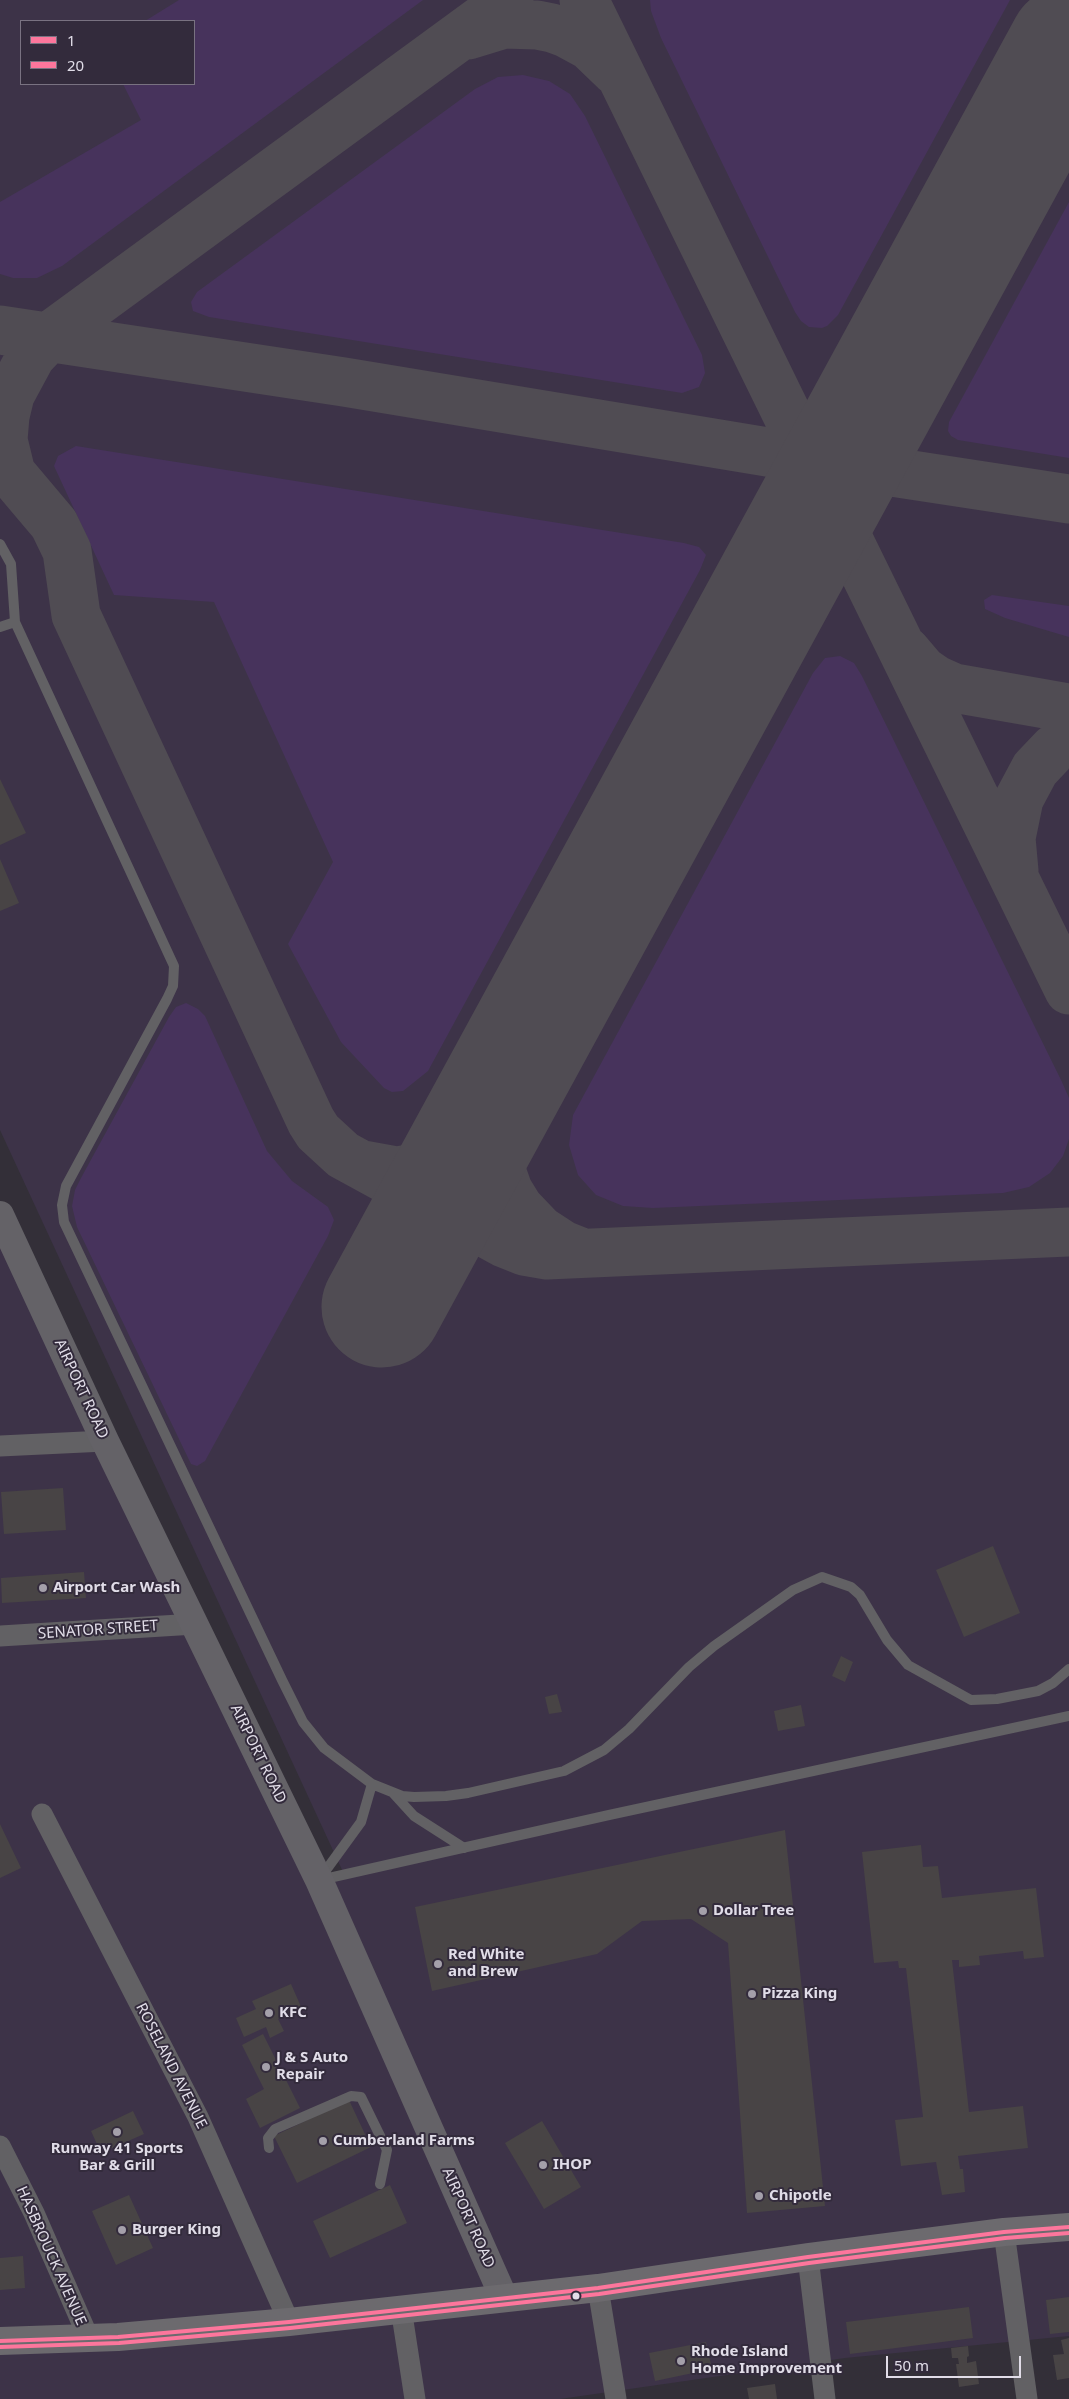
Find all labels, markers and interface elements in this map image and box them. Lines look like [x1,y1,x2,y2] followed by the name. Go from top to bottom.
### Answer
[20,20,195,85] legend
[67,30,76,50] text: 1
[67,55,84,75] text: 20
[50,1336,112,1442] street label: AIRPORT ROAD
[53,1579,180,1597] place label: Airport Car Wash
[37,1582,49,1594] marker: Airport Car Wash
[37,1617,159,1643] street label: SENATOR STREET
[226,1702,290,1806] street label: AIRPORT ROAD
[713,1902,794,1920] place label: Dollar Tree
[697,1905,709,1917] marker: Dollar Tree
[448,1946,524,1981] place label: Red White and Brew
[432,1958,444,1970] marker: Red White and Brew
[762,1985,837,2003] place label: Pizza King
[746,1988,758,2000] marker: Pizza King
[132,2000,210,2132] street label: ROSELAND AVENUE
[279,2004,307,2022] place label: KFC
[263,2007,275,2019] marker: KFC
[276,2049,348,2084] place label: J & S Auto Repair
[260,2061,272,2073] marker: J & S Auto Repair
[111,2126,123,2138] marker: Runway 41 Sports Bar & Grill
[333,2132,475,2150] place label: Cumberland Farms
[317,2135,329,2147] marker: Cumberland Farms
[51,2140,183,2175] place label: Runway 41 Sports Bar & Grill
[553,2156,591,2174] place label: IHOP
[537,2159,549,2171] marker: IHOP
[438,2165,498,2271] street label: AIRPORT ROAD
[12,2184,90,2328] street label: HASBROUCK AVENUE
[769,2187,832,2205] place label: Chipotle
[753,2190,765,2202] marker: Chipotle
[132,2221,221,2239] place label: Burger King
[116,2224,128,2236] marker: Burger King
[571,2291,581,2301] unlabelled marker
[691,2343,842,2378] place label: Rhode Island Home Improvement
[889,2346,1024,2378] scale bar
[675,2355,687,2367] marker: Rhode Island Home Improvement
[894,2355,929,2375] text: 50 m

